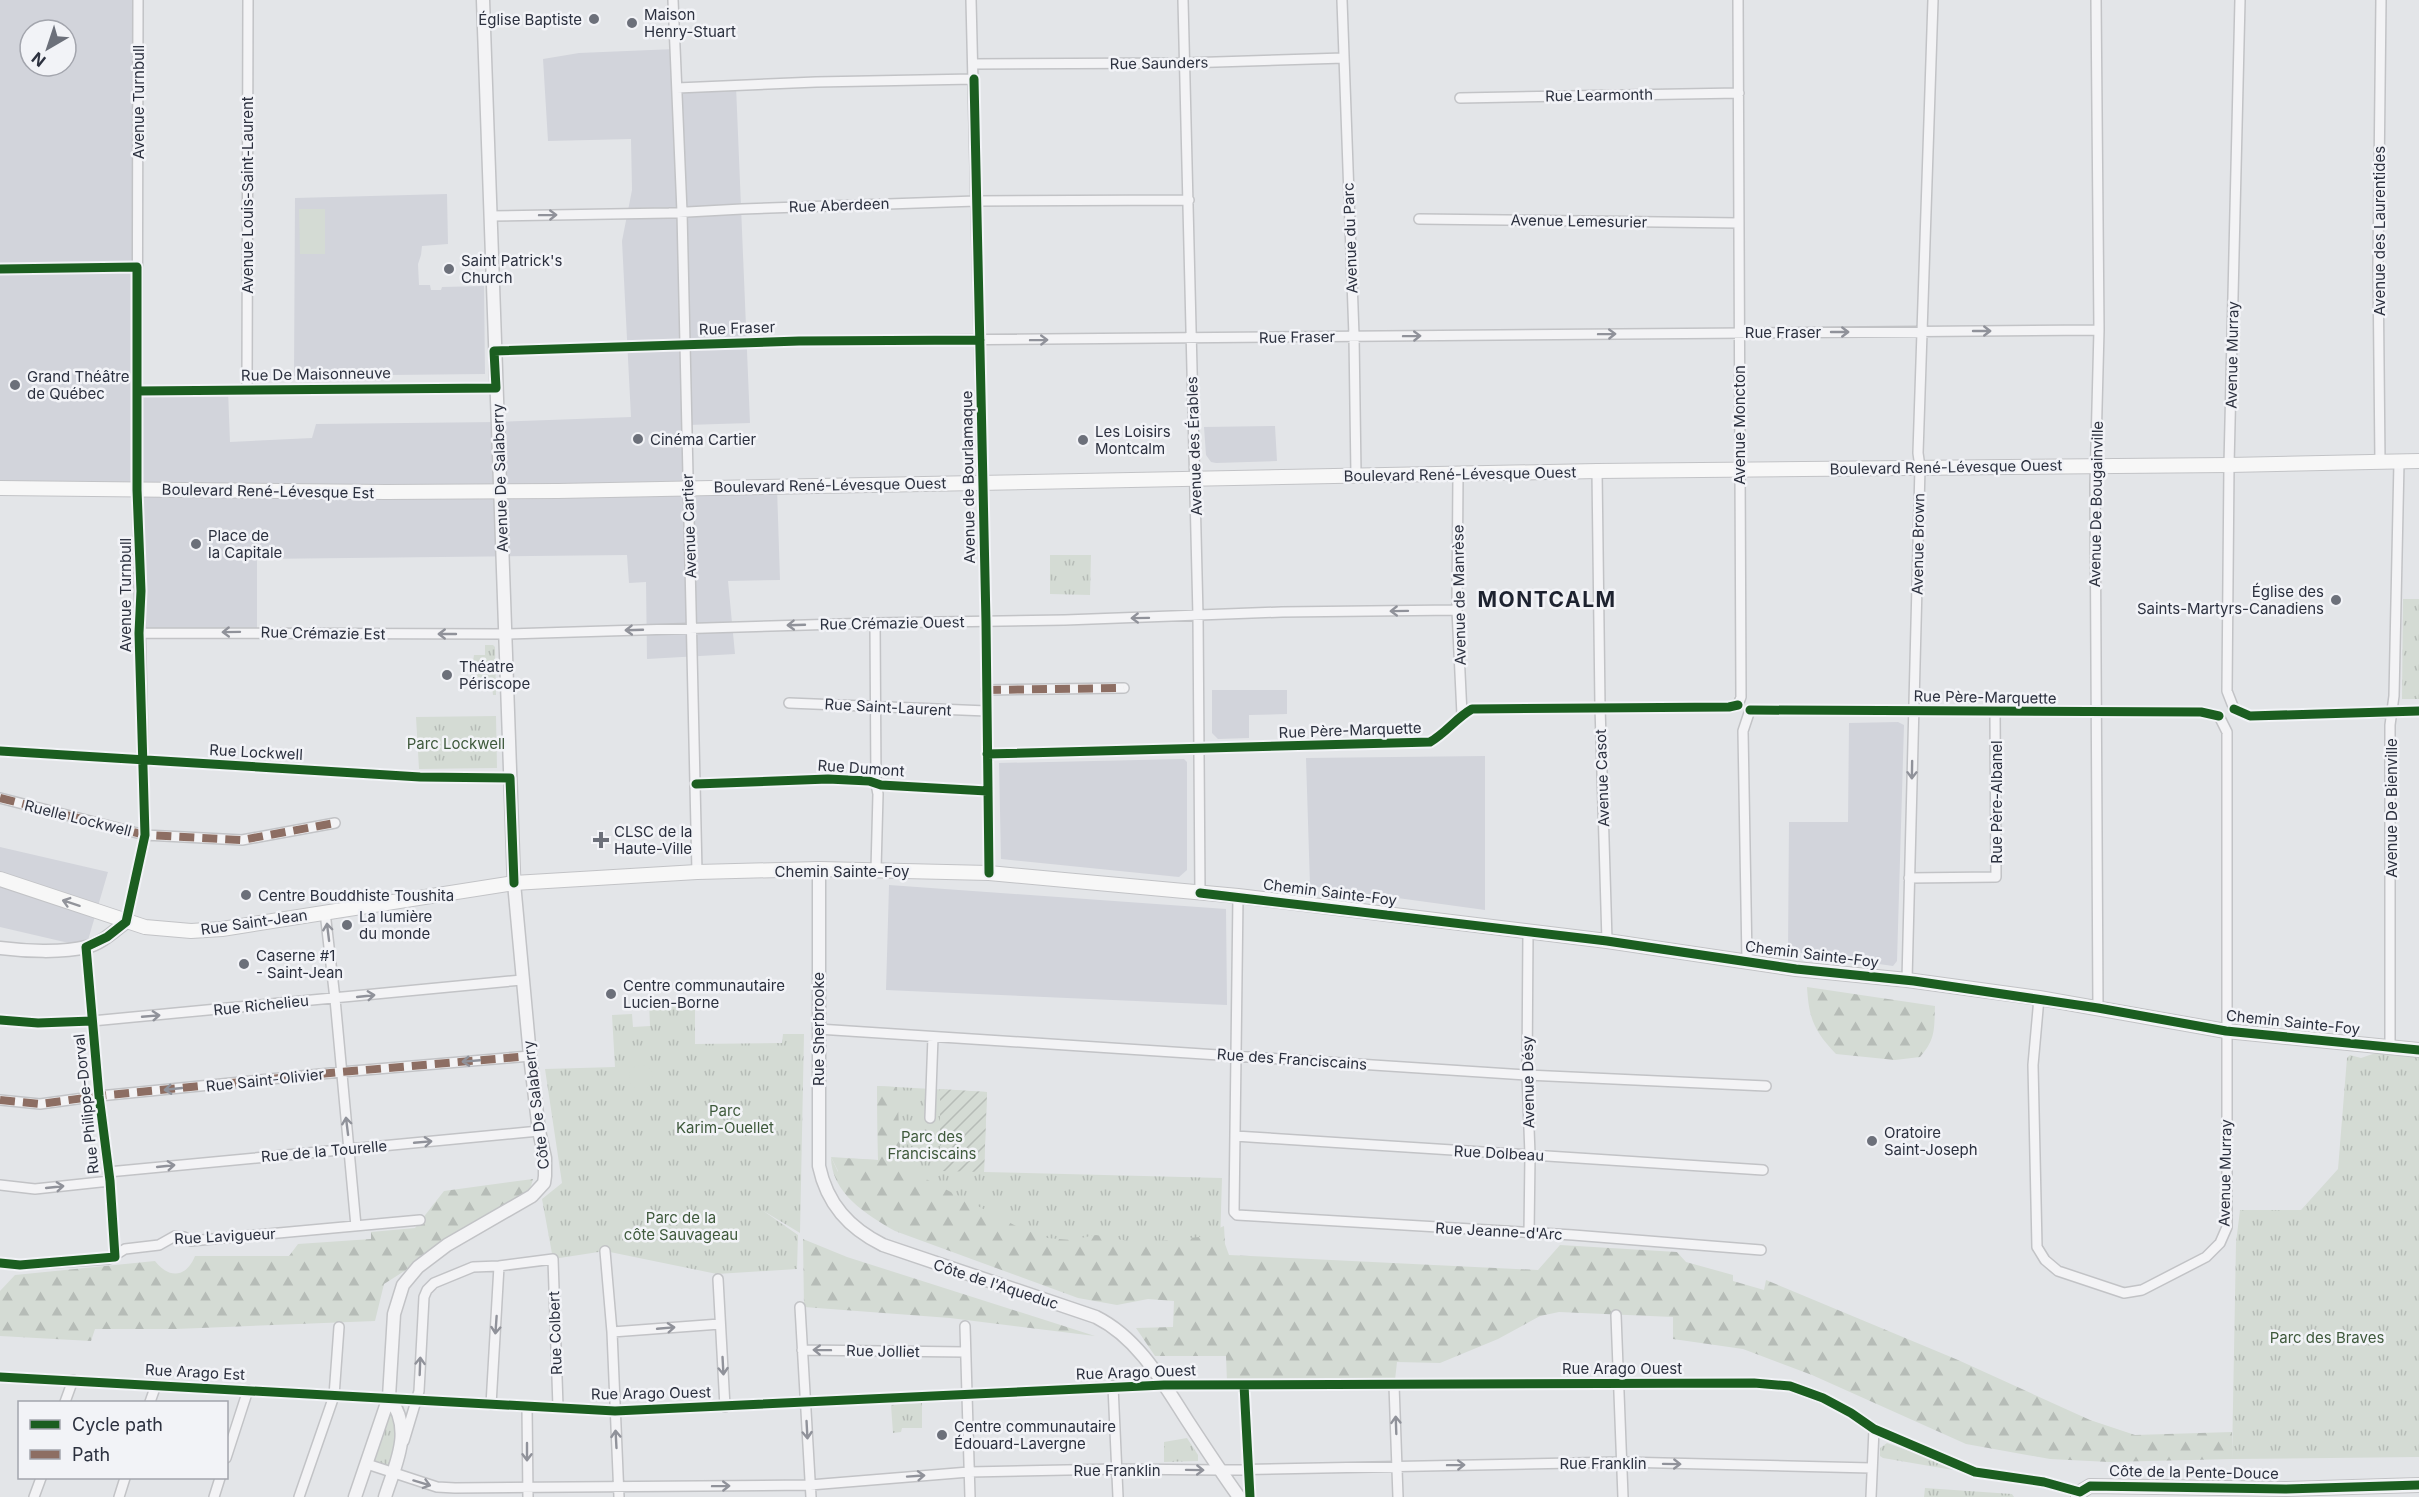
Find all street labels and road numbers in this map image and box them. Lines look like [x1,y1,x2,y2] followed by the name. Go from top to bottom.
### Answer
[129,45,148,159] street label: Avenue Turnbull
[1109,53,1209,73] street label: Rue Saunders
[1545,85,1653,105] street label: Rue Learmonth
[238,96,257,294] street label: Avenue Louis-Saint-Laurent
[2370,146,2389,316] street label: Avenue des Laurentides
[1339,182,1361,294] street label: Avenue du Parc
[788,194,890,216] street label: Rue Aberdeen
[1510,210,1648,232] street label: Avenue Lemesurier
[2222,301,2242,409] street label: Avenue Murray
[699,317,776,339] street label: Rue Fraser
[1745,323,1821,342] street label: Rue Fraser
[1259,327,1336,347] street label: Rue Fraser
[241,363,391,385] street label: Rue De Maisonneuve
[1730,365,1749,485] street label: Avenue Moncton
[1182,376,1206,516] street label: Avenue des Érables
[957,390,979,564] street label: Avenue de Bourlamaque
[488,403,512,553] street label: Avenue De Salaberry
[2085,421,2107,587] street label: Avenue De Bougainville
[1830,455,2063,479] street label: Boulevard René-Lévesque Ouest
[1344,462,1577,486] street label: Boulevard René-Lévesque Ouest
[678,473,700,579] street label: Avenue Cartier
[714,473,947,497] street label: Boulevard René-Lévesque Ouest
[162,480,375,502] street label: Boulevard René-Lévesque Est
[1908,493,1928,595] street label: Avenue Brown
[1448,524,1470,666] street label: Avenue de Manrèse
[116,538,135,652] street label: Avenue Turnbull
[819,612,965,634] street label: Rue Crémazie Ouest
[260,622,386,644] street label: Rue Crémazie Est
[1913,686,2057,708] street label: Rue Père-Marquette
[824,694,952,720] street label: Rue Saint-Laurent
[1278,718,1422,742] street label: Rue Père-Marquette
[1591,729,1613,827] street label: Avenue Casot
[2382,738,2401,878] street label: Avenue De Bienville
[209,740,303,764] street label: Rue Lockwell
[1987,740,2006,864] street label: Rue Père-Albanel
[817,755,905,781] street label: Rue Dumont
[22,796,134,840] street label: Ruelle Lockwell
[775,862,910,881] street label: Chemin Sainte-Foy
[1262,874,1399,910] street label: Chemin Sainte-Foy
[199,905,309,939] street label: Rue Saint-Jean
[1744,936,1881,972] street label: Chemin Sainte-Foy
[809,972,828,1086] street label: Rue Sherbrooke
[212,991,310,1019] street label: Rue Richelieu
[2225,1006,2362,1039] street label: Chemin Sainte-Foy
[69,1033,103,1175] street label: Rue Philippe-Dorval
[1518,1035,1538,1129] street label: Avenue Désy
[519,1039,553,1171] street label: Côte De Salaberry
[1216,1044,1368,1074] street label: Rue des Franciscains
[205,1064,325,1096] street label: Rue Saint-Olivier
[2215,1119,2235,1227] street label: Avenue Murray
[260,1136,388,1166] street label: Rue de la Tourelle
[1453,1141,1545,1165] street label: Rue Dolbeau
[1435,1218,1563,1244] street label: Rue Jeanne-d'Arc
[174,1224,277,1248] street label: Rue Lavigueur
[931,1255,1061,1313] street label: Côte de l'Aqueduc
[544,1291,566,1375] street label: Rue Colbert
[846,1341,920,1361] street label: Rue Jolliet
[1562,1359,1682,1378] street label: Rue Arago Ouest
[144,1360,246,1384] street label: Rue Arago Est
[1076,1360,1196,1384] street label: Rue Arago Ouest
[591,1382,711,1404] street label: Rue Arago Ouest
[1559,1454,1647,1473] street label: Rue Franklin
[1073,1461,1161,1480] street label: Rue Franklin
[2109,1461,2279,1483] street label: Côte de la Pente-Douce

